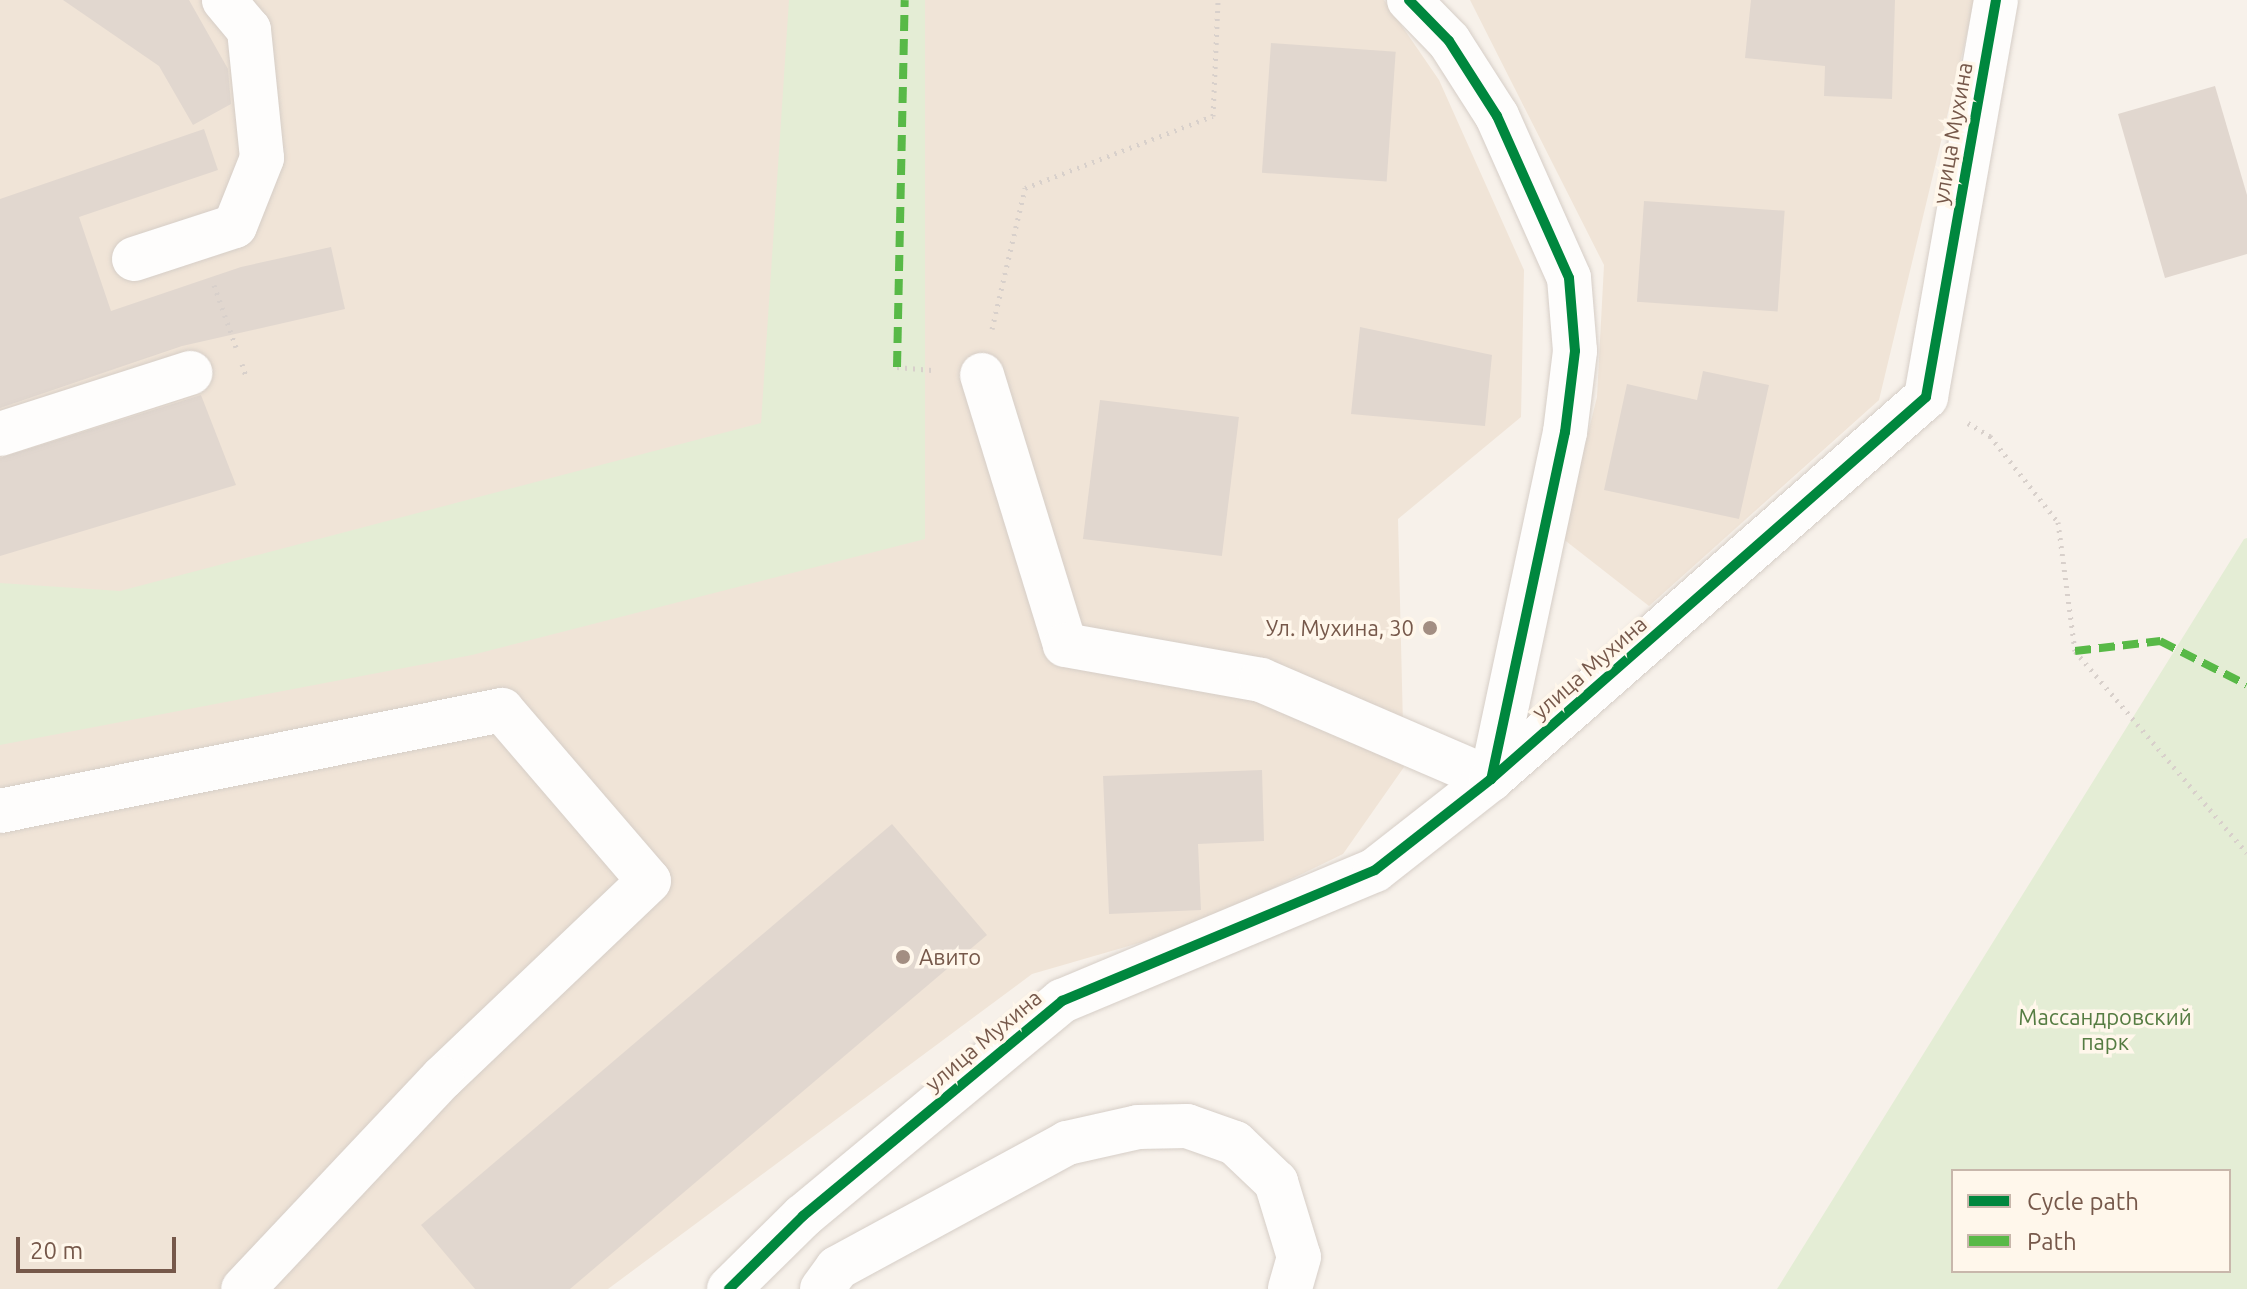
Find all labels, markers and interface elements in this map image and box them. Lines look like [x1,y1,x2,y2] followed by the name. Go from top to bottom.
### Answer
[1927,60,1977,206] street label: улица Мухина
[1526,610,1652,724] street label: улица Мухина
[1266,615,1414,641] place label: Ул. Мухина, 30
[1421,619,1439,637] marker: Ул. Мухина, 30
[919,944,981,970] place label: Авито
[894,948,912,966] marker: Авито
[920,984,1046,1096] street label: улица Мухина
[2018,1003,2192,1054] park label: Массандровский парк
[1951,1169,2231,1273] legend
[2027,1188,2139,1215] text: Cycle path
[20,1221,180,1271] scale bar
[2027,1228,2077,1255] text: Path
[30,1237,83,1264] text: 20 m

